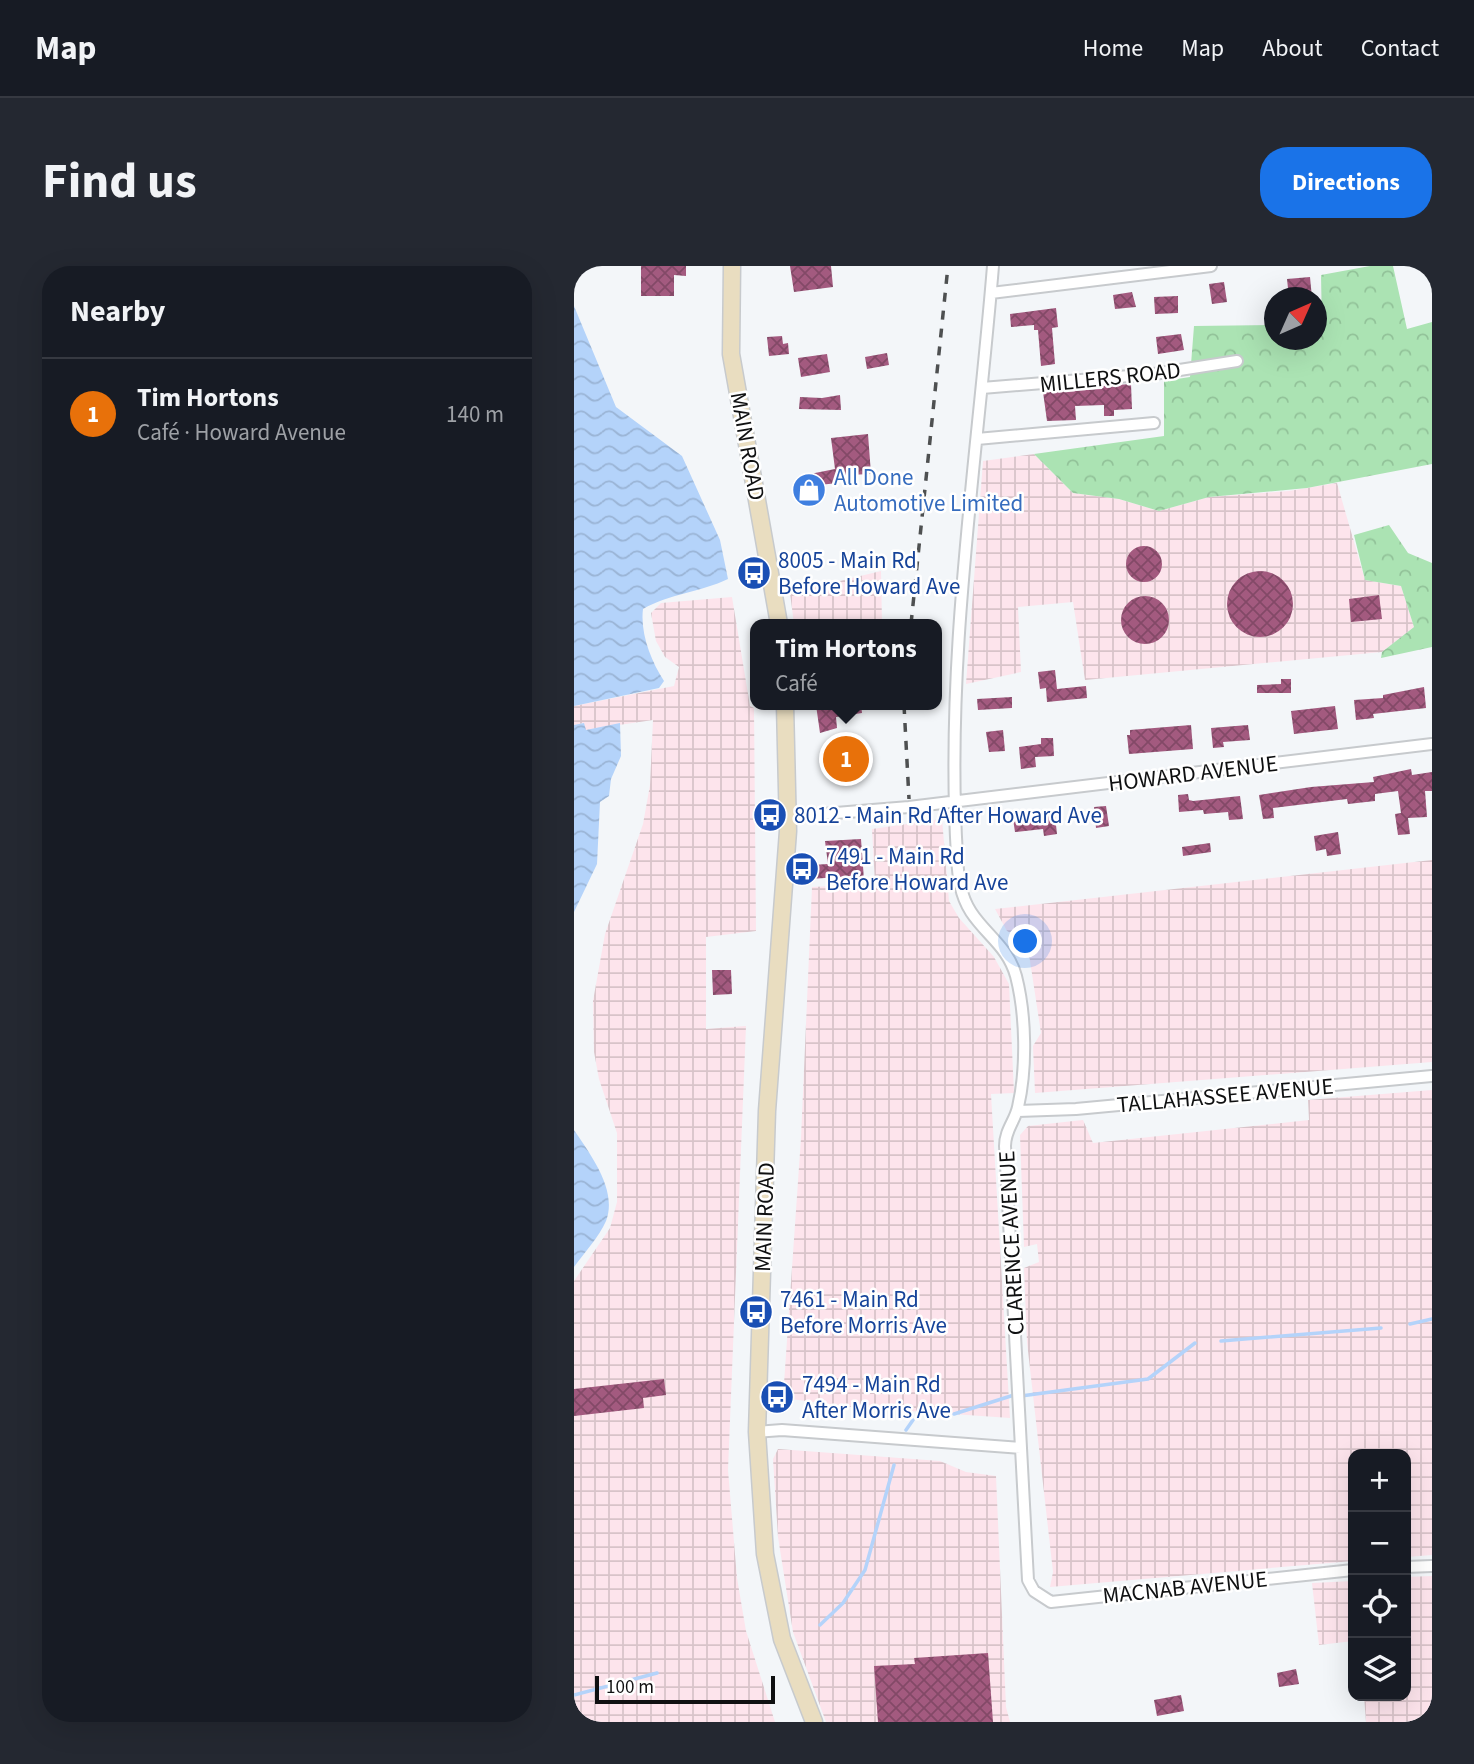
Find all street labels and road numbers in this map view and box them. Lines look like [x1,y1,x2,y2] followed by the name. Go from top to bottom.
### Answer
[1038,354,1182,401] street label: MILLERS ROAD
[722,389,773,503] street label: MAIN ROAD
[1106,747,1280,800] street label: HOWARD AVENUE
[1115,1070,1335,1121] street label: TALLAHASSEE AVENUE
[990,1150,1033,1336] street label: CLARENCE AVENUE
[746,1162,783,1272] street label: MAIN ROAD
[1101,1562,1269,1613] street label: MACNAB AVENUE

